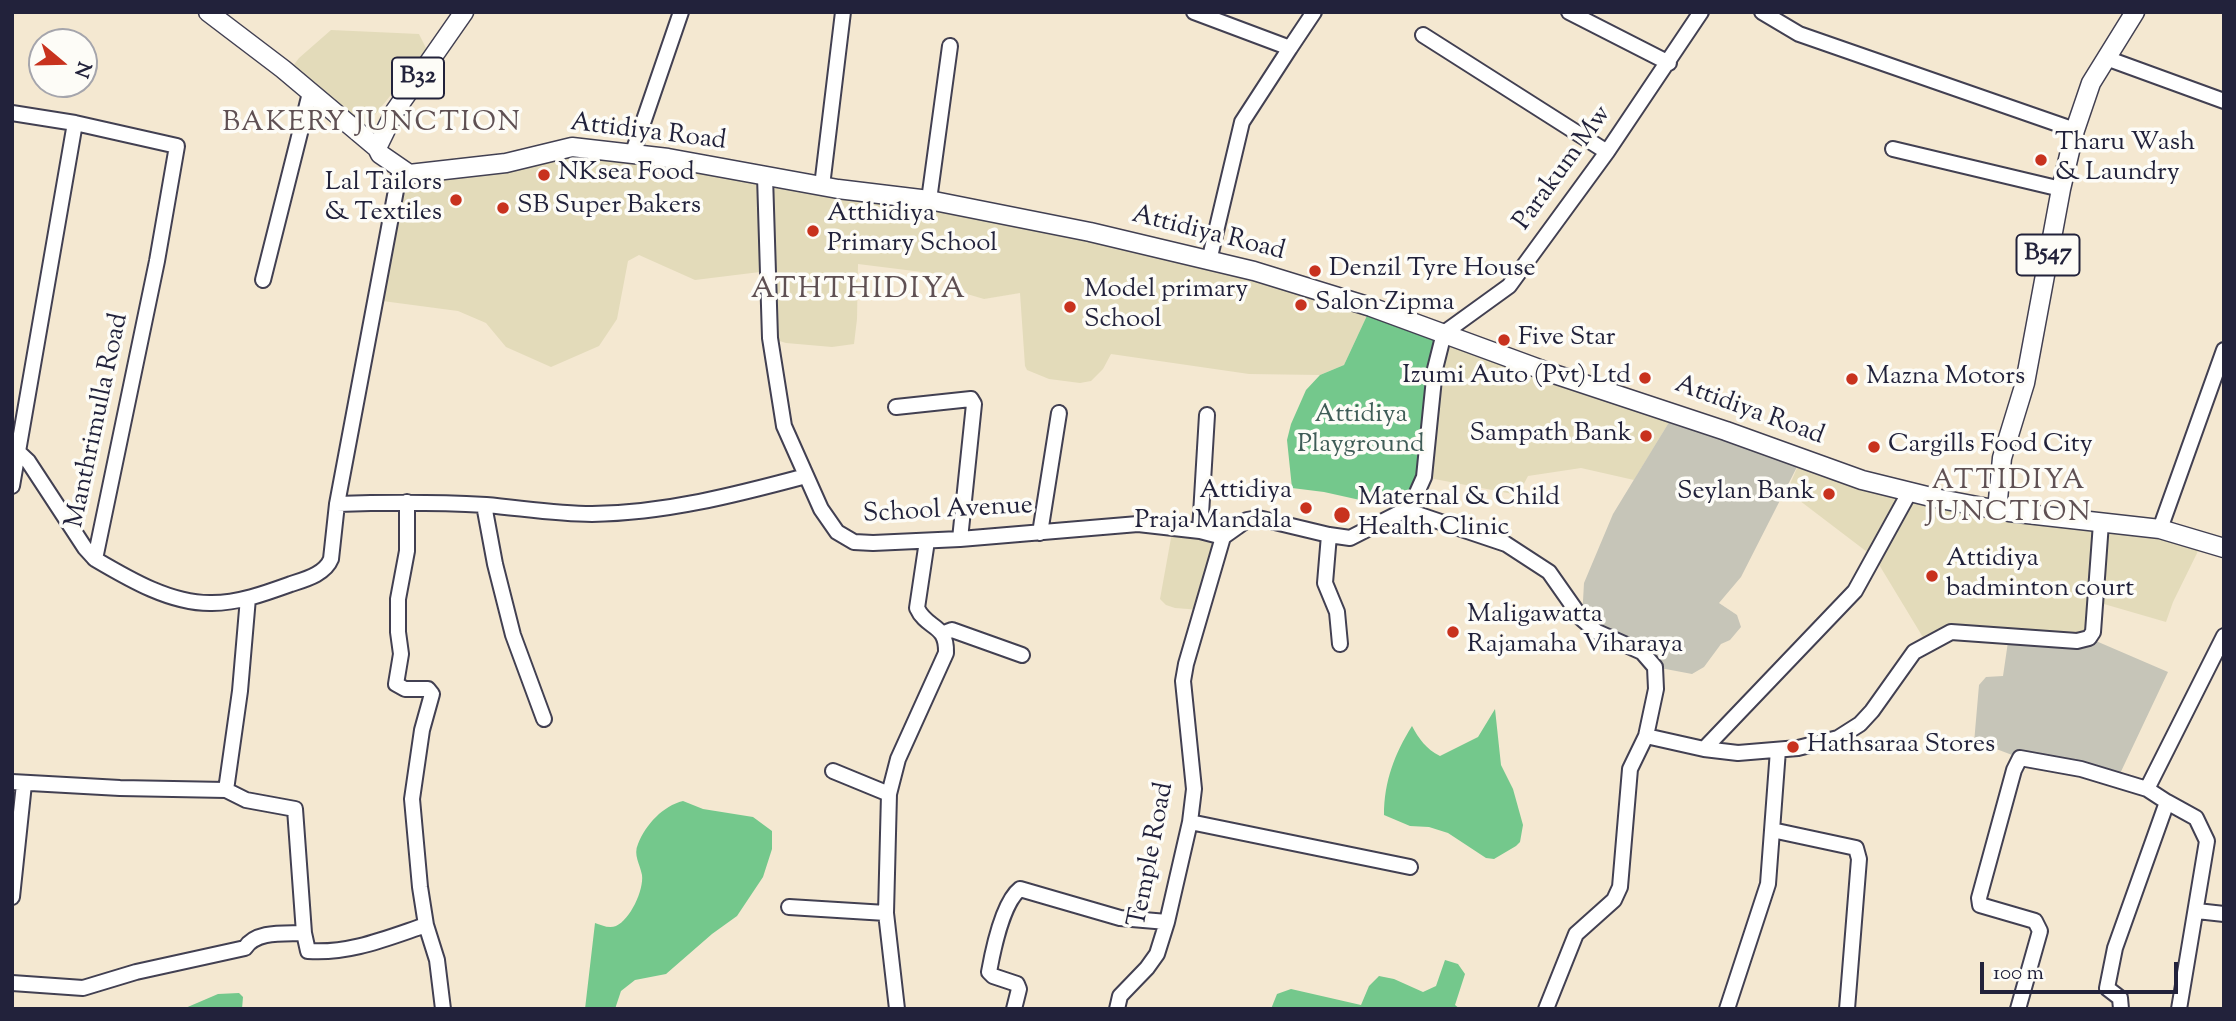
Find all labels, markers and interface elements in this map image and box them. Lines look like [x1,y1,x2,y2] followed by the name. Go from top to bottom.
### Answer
[28,28,98,98] north arrow
[392,57,444,98] road number: B32
[66,58,97,81] text: N
[1508,101,1620,237] street label: Parakum Mw
[224,108,520,142] district label: BAKERY JUNCTION
[568,109,728,159] street label: Attidiya Road
[2055,129,2195,190] place label: Tharu Wash & Laundry
[2033,152,2049,168] marker: Tharu Wash & Laundry
[558,159,695,191] place label: NKsea Food
[536,167,552,183] marker: NKsea Food
[324,169,442,230] place label: Lal Tailors & Textiles
[448,192,464,208] marker: Lal Tailors & Textiles
[517,192,701,224] place label: SB Super Bakers
[495,200,511,216] marker: SB Super Bakers
[827,200,997,262] place label: Atthidiya Primary School
[1128,201,1288,269] street label: Attidiya Road
[805,223,821,239] marker: Atthidiya Primary School
[2016,234,2080,276] road number: B547
[1329,255,1536,287] place label: Denzil Tyre House
[1307,263,1323,279] marker: Denzil Tyre House
[752,274,966,310] district label: ATHTHIDIYA
[1084,276,1248,338] place label: Model primary School
[1315,289,1454,321] place label: Salon Zipma
[1293,297,1309,313] marker: Salon Zipma
[1062,299,1078,315] marker: Model primary School
[61,311,137,531] street label: Manthrimulla Road
[1518,324,1616,356] place label: Five Star
[1496,332,1512,348] marker: Five Star
[1402,362,1631,394] place label: Izumi Auto (Pvt) Ltd
[1866,363,2025,395] place label: Mazna Motors
[1637,370,1653,386] marker: Izumi Auto (Pvt) Ltd
[1670,371,1828,453] street label: Attidiya Road
[1844,371,1860,387] marker: Mazna Motors
[1297,401,1425,462] park label: Attidiya Playground
[1470,420,1632,452] place label: Sampath Bank
[1638,428,1654,444] marker: Sampath Bank
[1888,431,2093,463] place label: Cargills Food City
[1866,439,1882,455] marker: Cargills Food City
[1927,466,2091,532] district label: ATTIDIYA JUNCTION
[1135,477,1292,538] place label: Attidiya Praja Mandala
[1677,478,1815,510] place label: Seylan Bank
[1358,484,1560,546] place label: Maternal & Child Health Clinic
[1821,486,1837,502] marker: Seylan Bank
[862,492,1034,532] street label: School Avenue
[1298,500,1314,516] marker: Attidiya Praja Mandala
[1332,505,1352,525] marker: Maternal & Child Health Clinic
[1946,545,2134,606] place label: Attidiya badminton court
[1924,568,1940,584] marker: Attidiya badminton court
[1467,601,1683,662] place label: Maligawatta Rajamaha Viharaya
[1445,624,1461,640] marker: Maligawatta Rajamaha Viharaya
[1807,731,1995,763] place label: Hathsaraa Stores
[1785,739,1801,755] marker: Hathsaraa Stores
[1124,780,1182,930] street label: Temple Road
[1984,948,2182,992] scale bar
[1993,959,2044,989] text: 100 m

